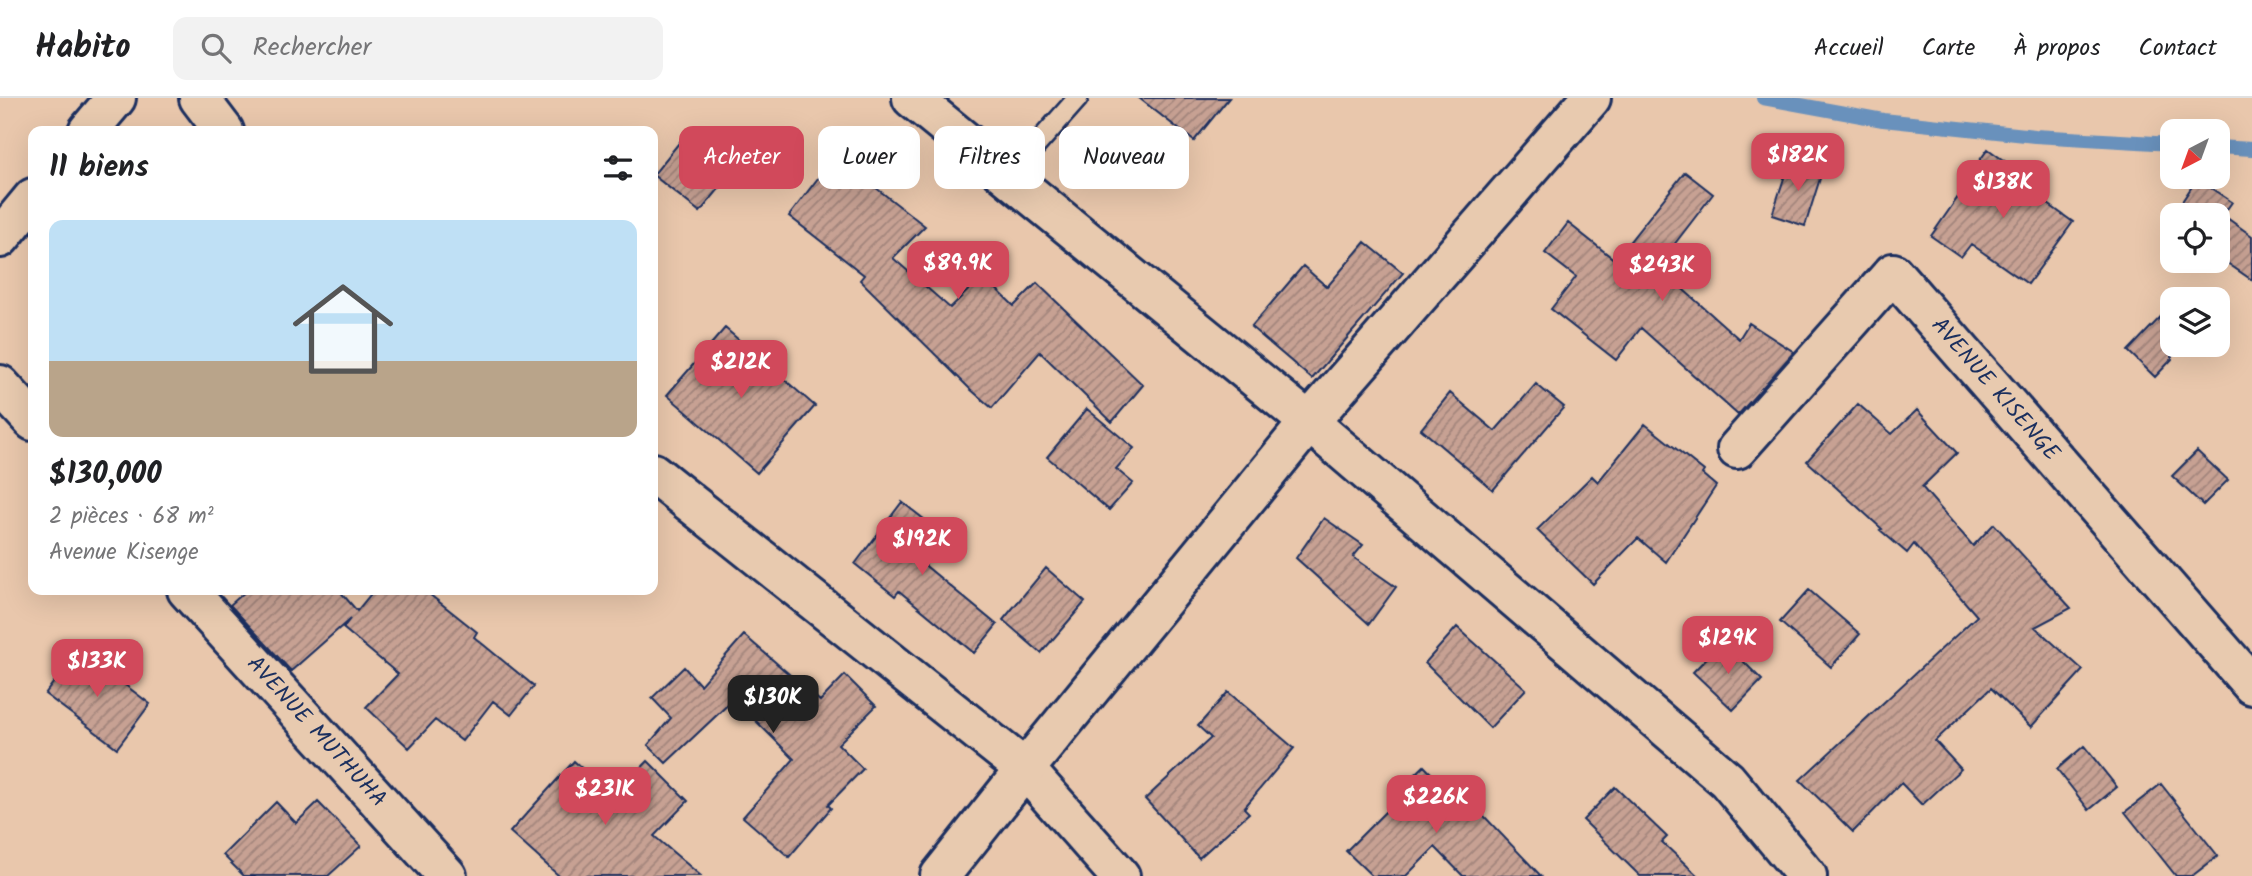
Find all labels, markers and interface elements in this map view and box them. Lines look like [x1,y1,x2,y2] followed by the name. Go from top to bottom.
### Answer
[173,17,663,80] search box
[35,22,131,75] text: Habito
[253,27,371,69] text: Rechercher
[197,29,235,67] icon: search
[1814,29,1884,68] text: Accueil
[1922,29,1975,68] text: Carte
[2013,29,2100,68] text: À propos
[2138,29,2217,68] text: Contact
[2160,119,2230,189] north arrow
[2160,119,2230,357] map controls
[679,126,804,189] chip: Acheter
[818,126,920,189] chip: Louer
[934,126,1045,189] chip: Filtres
[1059,126,1189,189] chip: Nouveau
[1749,134,1847,193] pin: $182K
[1767,138,1829,174] text: $182K
[49,144,149,192] text: 11 biens
[599,149,637,187] icon: filters
[1954,160,2052,220] pin: $138K
[1973,165,2033,201] text: $138K
[2160,203,2230,273] button: locate
[901,242,1015,301] pin: $89.9K
[1613,244,1711,303] pin: $243K
[923,246,993,282] text: $89.9K
[1629,248,1695,284] text: $243K
[280,266,406,392] icon: home
[2160,287,2230,357] button: layers
[1922,310,2068,470] street label: AVENUE KISENGE
[692,341,790,400] pin: $212K
[710,345,772,381] text: $212K
[49,451,162,499] text: $130,000
[49,499,214,535] text: 2 pièces · 68 m²
[873,518,971,577] pin: $192K
[892,522,952,558] text: $192K
[49,535,199,571] text: Avenue Kisenge
[1679,616,1777,676] pin: $129K
[1698,621,1758,657] text: $129K
[48,640,146,699] pin: $133K
[67,644,127,680] text: $133K
[237,648,395,816] street label: AVENUE MUTHUHA
[724,676,822,735] pin: $130K
[744,680,802,716] text: $130K
[556,768,654,827] pin: $231K
[575,772,635,808] text: $231K
[1387,776,1485,835] pin: $226K
[1403,780,1469,816] text: $226K

